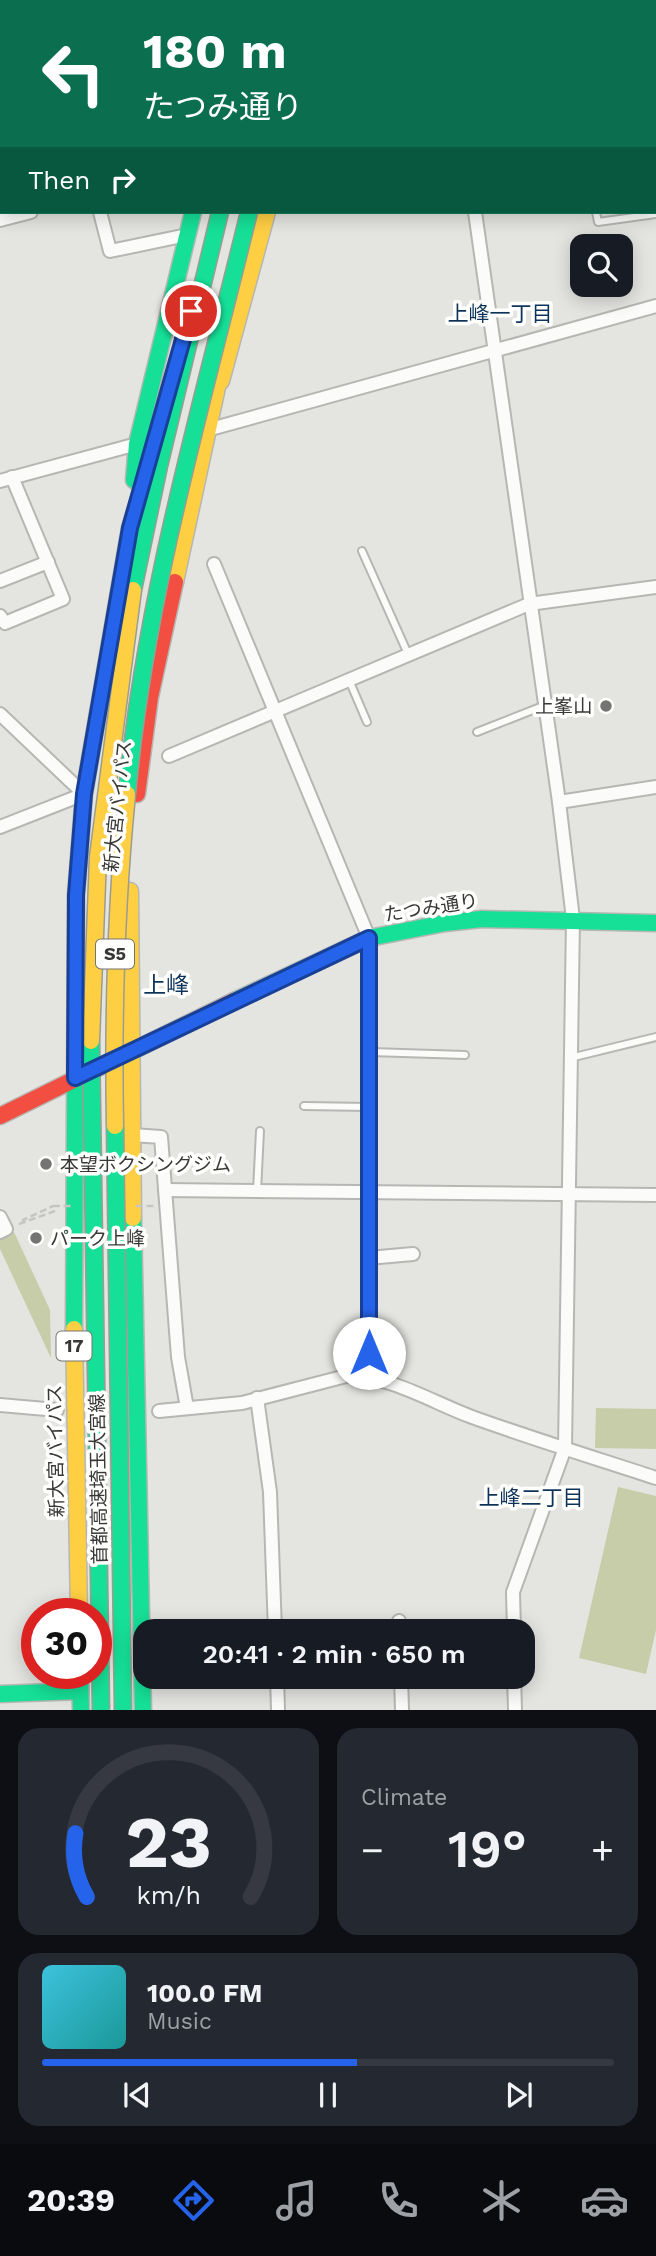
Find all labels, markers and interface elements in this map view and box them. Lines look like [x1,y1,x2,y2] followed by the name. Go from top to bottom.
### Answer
[143,22,287,80] text: 180 m
[28,28,119,119] icon: left
[143,88,303,126] text: たつみ通り
[104,161,142,199] icon: right
[28,165,90,195] text: Then
[570,234,633,297] map controls
[570,234,633,297] button: search
[161,281,221,341] pin
[172,292,210,330] icon: arrive
[448,301,553,326] district label: 上峰一丁目
[535,695,592,718] place label: 上峯山
[598,698,614,714] marker: 上峯山
[99,739,136,873] street label: 新大宮バイパス
[382,889,480,926] street label: たつみ通り
[96,939,134,968] road number: S5
[143,972,189,999] district label: 上峰
[60,1153,231,1176] place label: 本望ボクシングジム
[38,1156,54,1172] marker: 本望ボクシングジム
[50,1227,145,1250] place label: パーク上峰
[28,1230,44,1246] marker: パーク上峰
[332,1316,406,1390] position arrow
[56,1331,92,1360] road number: 17
[43,1384,68,1517] street label: 新大宮バイパス
[86,1393,111,1565] street label: 首都高速埼玉大宮線
[479,1485,584,1510] district label: 上峰二丁目
[21,1598,112,1689] speed limit sign: 30
[202,1639,466,1669] text: 20:41 · 2 min · 650 m
[361,1784,447,1811] text: Climate
[125,1800,212,1886] text: 23
[448,1819,527,1880] text: 19°
[361,1828,384,1872] text: −
[591,1828,614,1872] text: +
[136,1881,201,1910] text: km/h
[147,1978,263,2008] text: 100.0 FM
[147,2008,212,2035] text: Music
[118,2076,156,2114] icon: previous
[309,2076,347,2114] icon: pause
[500,2076,538,2114] icon: next
[169,2176,218,2225] icon: directions
[272,2176,321,2225] icon: music
[374,2176,423,2225] icon: phone
[477,2176,526,2225] icon: climate
[580,2176,629,2225] icon: car
[27,2181,115,2219] text: 20:39

